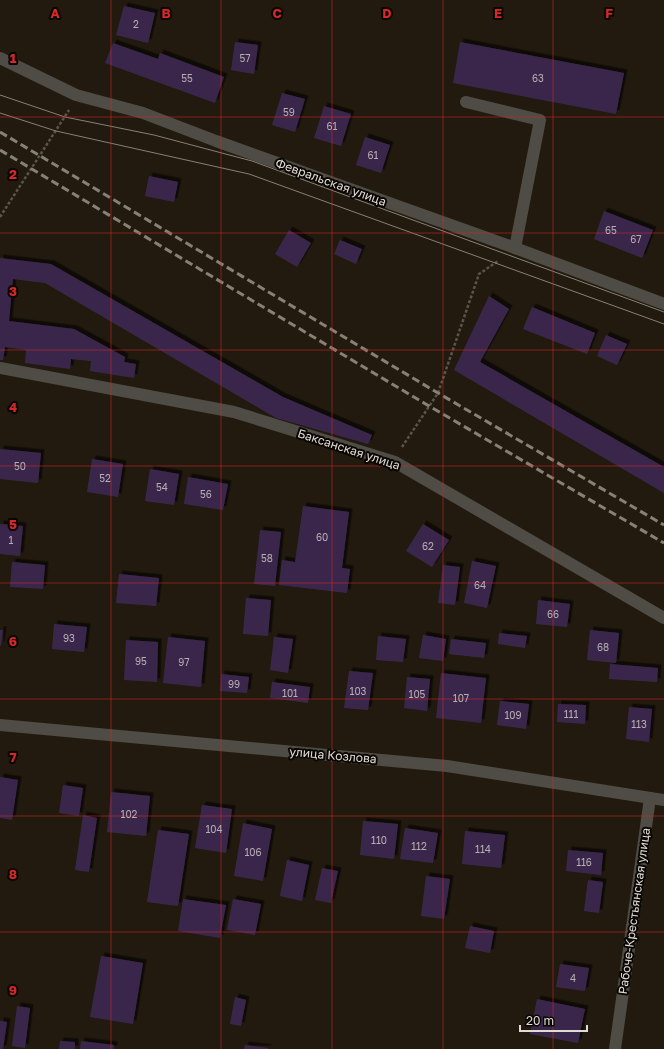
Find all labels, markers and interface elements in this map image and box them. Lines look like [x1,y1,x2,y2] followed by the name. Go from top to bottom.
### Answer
[50,5,60,21] text: A
[161,5,171,21] text: B
[272,5,282,21] text: C
[382,5,392,21] text: D
[494,5,502,21] text: E
[605,5,613,21] text: F
[133,18,139,30] house number: 2
[10,50,17,66] text: 1
[239,52,251,64] house number: 57
[181,72,193,84] house number: 55
[532,72,544,84] house number: 63
[283,106,295,118] house number: 59
[327,120,338,132] house number: 61
[368,149,379,161] house number: 61
[274,155,388,209] street label: Февральская улица
[9,166,17,182] text: 2
[605,224,617,236] house number: 65
[630,233,642,245] house number: 67
[9,283,17,299] text: 3
[9,399,17,415] text: 4
[296,425,402,473] street label: Баксанская улица
[14,460,26,472] house number: 50
[99,472,111,484] house number: 52
[156,481,168,493] house number: 54
[200,488,212,500] house number: 56
[9,516,17,532] text: 5
[316,531,328,543] house number: 60
[9,534,14,546] house number: 1
[422,540,434,552] house number: 62
[261,552,273,564] house number: 58
[474,579,486,591] house number: 64
[547,608,559,620] house number: 66
[63,632,75,644] house number: 93
[9,633,17,649] text: 6
[597,641,609,653] house number: 68
[135,655,147,667] house number: 95
[178,656,190,668] house number: 97
[228,678,240,690] house number: 99
[350,685,367,697] house number: 103
[282,687,298,699] house number: 101
[409,688,426,700] house number: 105
[453,692,469,704] house number: 107
[564,708,578,720] house number: 111
[504,709,522,721] house number: 109
[631,718,647,730] house number: 113
[289,744,377,766] street label: улица Козлова
[9,749,17,765] text: 7
[121,808,138,820] house number: 102
[205,823,223,835] house number: 104
[615,827,653,995] street label: Рабоче-Крестьянская улица
[371,834,387,846] house number: 110
[411,840,427,852] house number: 112
[475,843,491,855] house number: 114
[244,846,262,858] house number: 106
[576,856,592,868] house number: 116
[9,866,17,882] text: 8
[570,972,576,984] house number: 4
[9,982,17,998] text: 9
[520,1007,587,1033] scale bar
[526,1013,554,1028] text: 20 m

